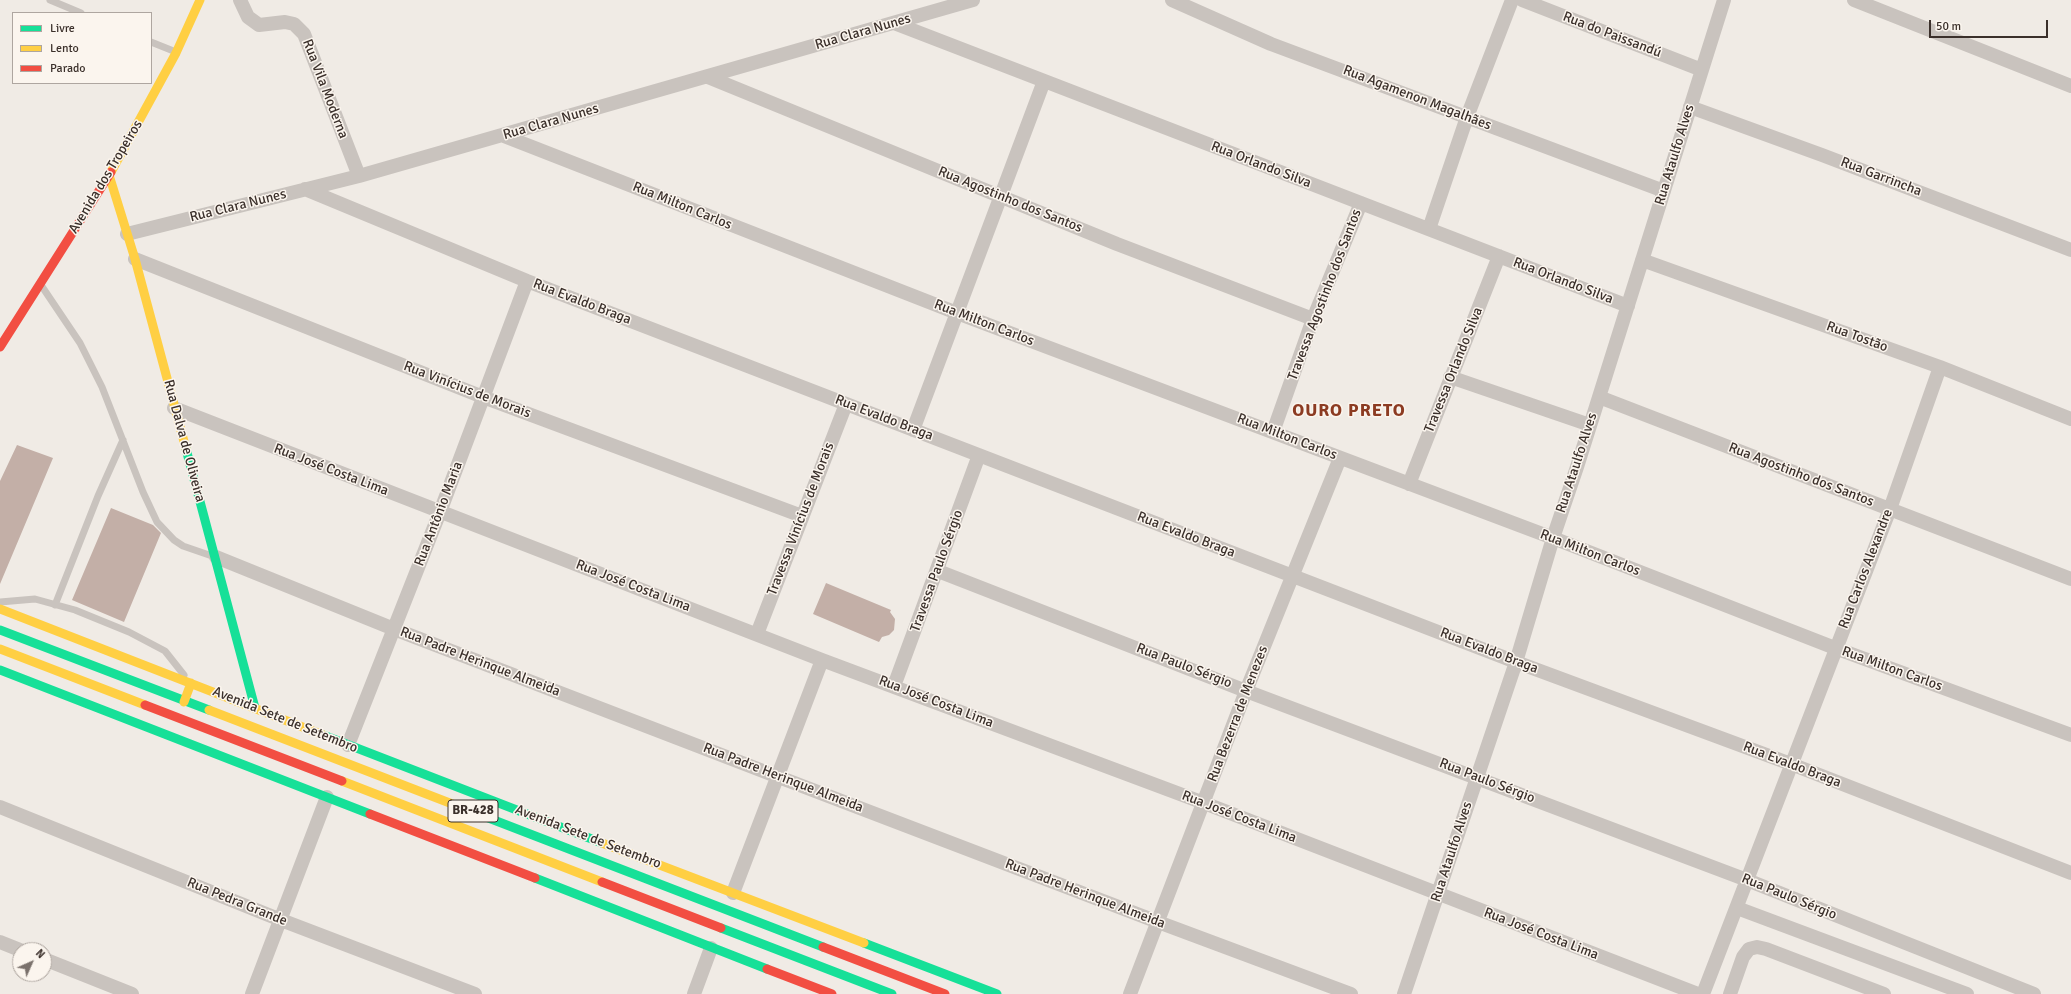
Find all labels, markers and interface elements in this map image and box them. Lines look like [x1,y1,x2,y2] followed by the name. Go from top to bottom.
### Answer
[1560,8,1664,62] street label: Rua do Paissandú
[813,10,913,54] street label: Rua Clara Nunes
[12,12,152,84] legend
[1931,12,2050,38] scale bar
[1936,19,1961,34] text: 50 m
[50,21,75,36] text: Livre
[298,37,352,141] street label: Rua Vila Moderna
[50,41,79,56] text: Lento
[50,61,86,76] text: Parado
[1341,62,1493,134] street label: Rua Agamenon Magalhães
[501,100,601,144] street label: Rua Clara Nunes
[1652,103,1698,207] street label: Rua Ataulfo Alves
[65,117,147,237] street label: Avenida dos Tropeiros
[1209,138,1313,192] street label: Rua Orlando Silva
[1838,154,1924,200] street label: Rua Garrincha
[935,163,1085,237] street label: Rua Agostinho dos Santos
[630,178,734,234] street label: Rua Milton Carlos
[188,186,288,226] street label: Rua Clara Nunes
[1285,207,1365,383] street label: Travessa Agostinho dos Santos
[1511,254,1615,308] street label: Rua Orlando Silva
[531,276,633,328] street label: Rua Evaldo Braga
[932,296,1036,350] street label: Rua Milton Carlos
[1421,305,1487,435] street label: Travessa Orlando Silva
[1824,318,1890,356] street label: Rua Tostão
[401,358,533,422] street label: Rua Vinícius de Morais
[160,378,208,504] street label: Rua Dalva de Oliveira
[833,392,935,444] street label: Rua Evaldo Braga
[1292,400,1406,422] district label: OURO PRETO
[1235,410,1339,464] street label: Rua Milton Carlos
[1553,411,1601,515] street label: Rua Ataulfo Alves
[271,440,391,500] street label: Rua José Costa Lima
[764,440,838,598] street label: Travessa Vinícius de Morais
[1726,440,1876,510] street label: Rua Agostinho dos Santos
[411,459,467,569] street label: Rua Antônio Maria
[1835,507,1897,631] street label: Rua Carlos Alexandre
[907,508,967,634] street label: Travessa Paulo Sérgio
[1135,509,1237,561] street label: Rua Evaldo Braga
[1538,526,1642,580] street label: Rua Milton Carlos
[573,556,693,616] street label: Rua José Costa Lima
[397,624,563,700] street label: Rua Padre Herinque Almeida
[1438,625,1540,677] street label: Rua Evaldo Braga
[1134,640,1234,692] street label: Rua Paulo Sérgio
[1839,643,1945,695] street label: Rua Milton Carlos
[1204,644,1272,784] street label: Rua Bezerra de Menezes
[876,672,996,732] street label: Rua José Costa Lima
[210,683,360,757] street label: Avenida Sete de Setembro
[1741,739,1843,791] street label: Rua Evaldo Braga
[700,740,866,816] street label: Rua Padre Herinque Almeida
[1437,755,1537,807] street label: Rua Paulo Sérgio
[1179,787,1299,847] street label: Rua José Costa Lima
[448,800,498,822] road number: BR-428
[1428,800,1476,904] street label: Rua Ataulfo Alves
[513,801,663,873] street label: Avenida Sete de Setembro
[1002,856,1168,932] street label: Rua Padre Herinque Almeida
[1739,870,1839,924] street label: Rua Paulo Sérgio
[185,874,289,930] street label: Rua Pedra Grande
[1481,904,1601,964] street label: Rua José Costa Lima
[12,942,52,982] north arrow
[33,947,47,961] text: N

